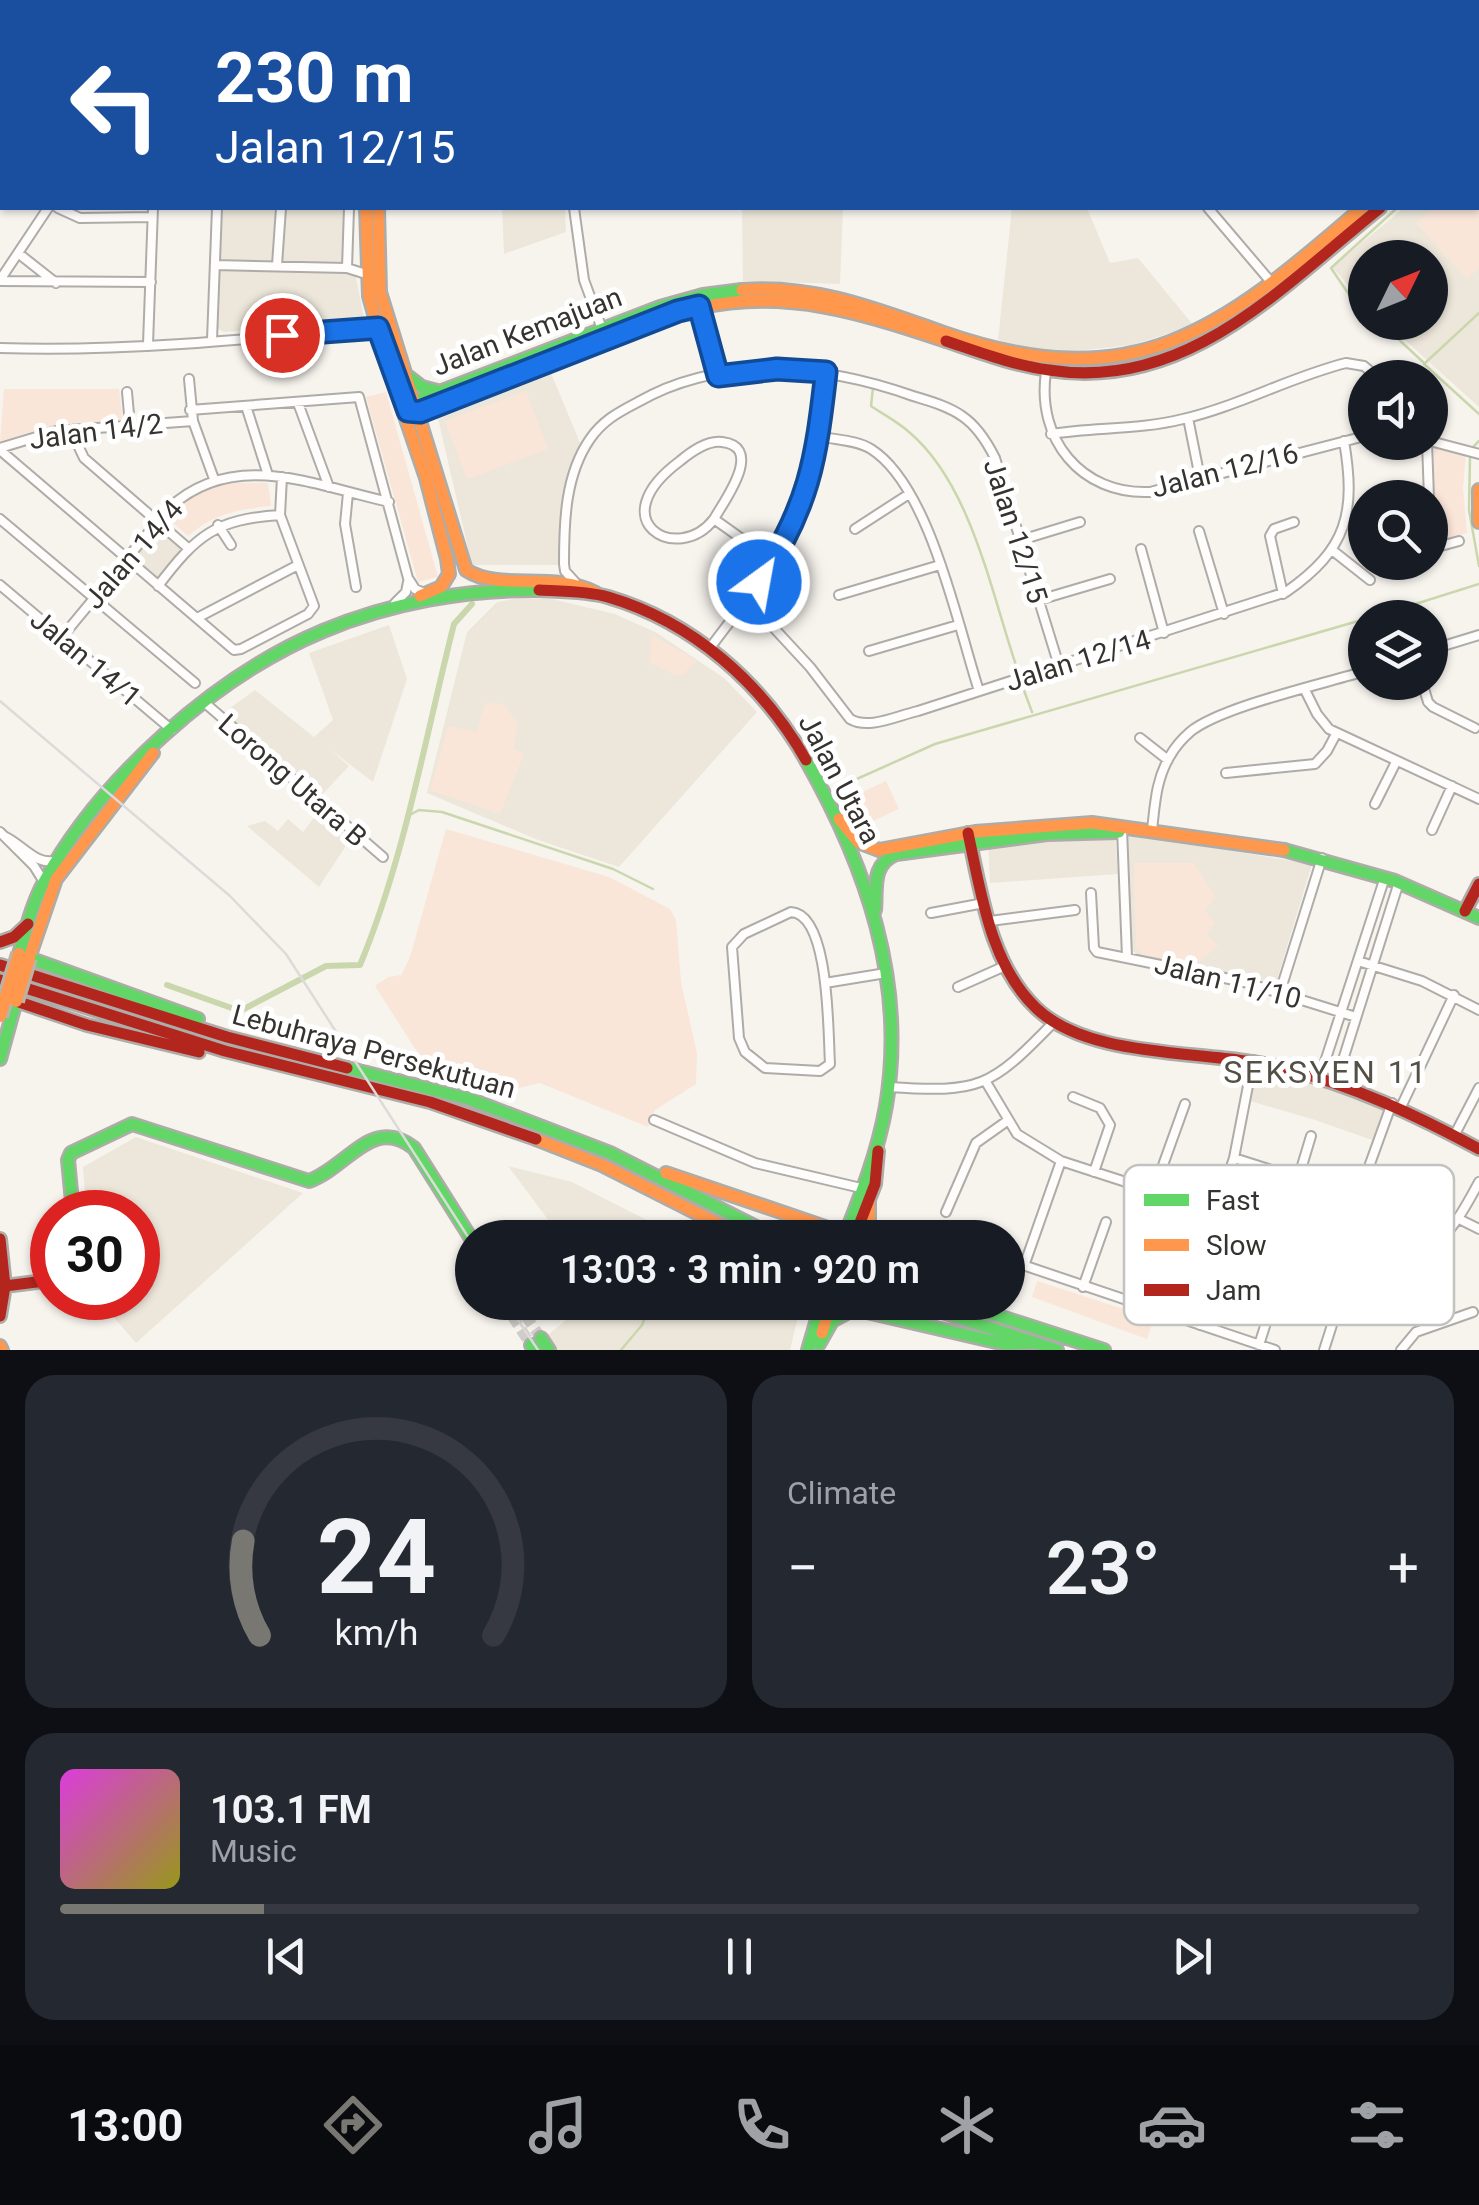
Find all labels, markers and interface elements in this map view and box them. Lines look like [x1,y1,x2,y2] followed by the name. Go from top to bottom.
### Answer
[215,37,414,119] text: 230 m
[50,40,180,170] icon: left
[215,121,455,174] text: Jalan 12/15
[1348,240,1448,340] north arrow
[1348,240,1448,700] map controls
[428,280,626,383] street label: Jalan Kemajuan
[240,293,325,378] pin
[255,308,310,363] icon: arrive
[1348,360,1448,460] button: sound
[28,407,165,456] street label: Jalan 14/2
[1149,436,1302,505] street label: Jalan 12/16
[977,455,1054,607] street label: Jalan 12/15
[1348,480,1448,580] button: search
[77,493,190,616] street label: Jalan 14/4
[707,530,811,634] position arrow
[1348,600,1448,700] button: layers
[24,603,148,714] street label: Jalan 14/1
[1002,623,1155,698] street label: Jalan 12/14
[212,707,373,854] street label: Lorong Utara B
[792,709,887,850] street label: Jalan Utara
[1151,947,1304,1016] street label: Jalan 11/10
[229,998,519,1105] street label: Lebuhraya Persekutuan
[1223,1053,1429,1091] district label: SEKSYEN 11
[1124,1165,1454,1325] legend
[1206,1184,1260,1217] text: Fast
[30,1190,160,1320] speed limit sign: 30
[1206,1229,1266,1262] text: Slow
[560,1248,920,1292] text: 13:03 · 3 min · 920 m
[1206,1274,1261,1307] text: Jam
[787,1474,896,1512] text: Climate
[316,1497,436,1618] text: 24
[1046,1524,1160,1612] text: 23°
[787,1536,818,1600] text: −
[1388,1536,1419,1600] text: +
[334,1612,418,1654] text: km/h
[210,1788,372,1832] text: 103.1 FM
[210,1832,297,1870] text: Music
[259,1929,314,1984] icon: previous
[712,1929,767,1984] icon: pause
[1165,1929,1220,1984] icon: next
[318,2090,388,2160] icon: directions
[523,2090,593,2160] icon: music
[727,2090,797,2160] icon: phone
[932,2090,1002,2160] icon: climate
[1137,2090,1207,2160] icon: car
[1342,2090,1412,2160] icon: filters
[67,2099,183,2152] text: 13:00

